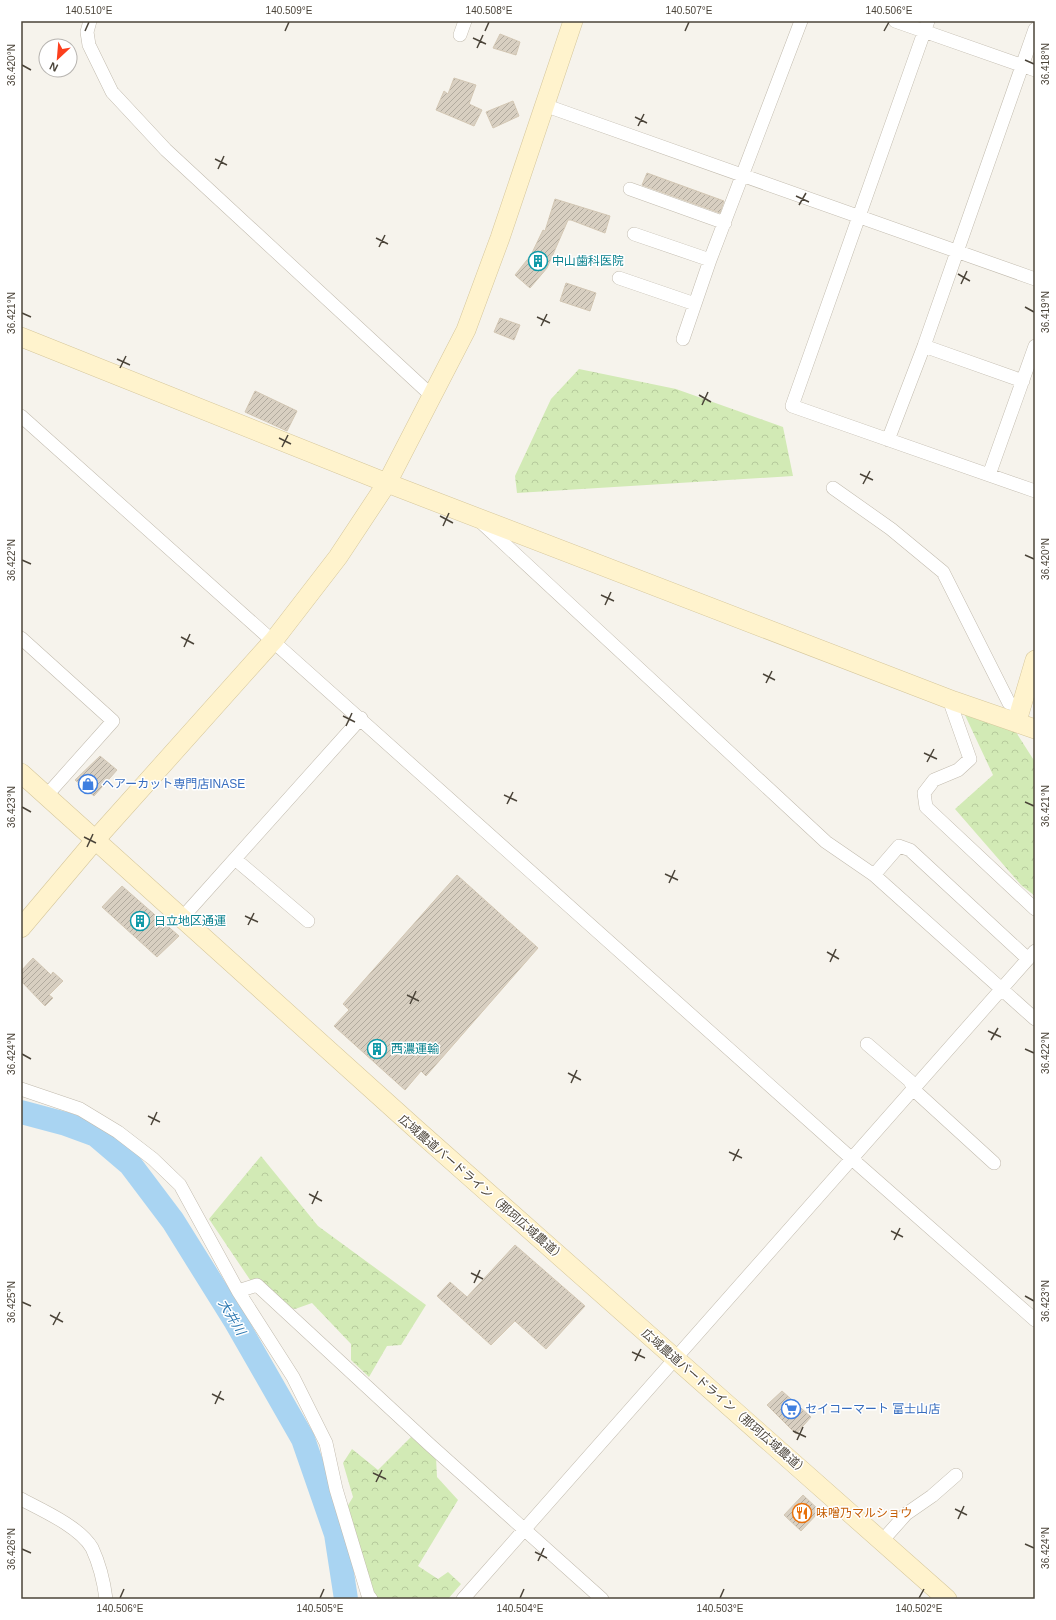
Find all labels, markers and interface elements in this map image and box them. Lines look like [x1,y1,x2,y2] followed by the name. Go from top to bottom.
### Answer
[66,5,113,16] text: 140.510°E
[266,5,313,16] text: 140.509°E
[466,5,513,16] text: 140.508°E
[666,5,713,16] text: 140.507°E
[866,5,913,16] text: 140.506°E
[38,38,78,78] north arrow
[1040,43,1051,85] text: 36.418°N
[6,44,17,86] text: 36.420°N
[47,60,60,74] text: N
[527,250,549,272] building icon: 中山歯科医院
[552,254,624,268] place label: 中山歯科医院
[1040,291,1051,333] text: 36.419°N
[6,292,17,334] text: 36.421°N
[1040,538,1051,580] text: 36.420°N
[6,539,17,581] text: 36.422°N
[77,773,99,795] shop icon: ヘアーカット専門店INASE
[102,777,245,791] place label: ヘアーカット専門店INASE
[1040,785,1051,827] text: 36.421°N
[6,786,17,828] text: 36.423°N
[129,910,151,932] building icon: 日立地区通運
[154,914,226,928] place label: 日立地区通運
[1040,1032,1051,1074] text: 36.422°N
[6,1033,17,1075] text: 36.424°N
[366,1038,388,1060] building icon: 西濃運輸
[391,1042,439,1056] place label: 西濃運輸
[396,1112,568,1264] street label: 広域農道バードライン（那珂広域農道）
[1040,1280,1051,1322] text: 36.423°N
[6,1281,17,1323] text: 36.425°N
[216,1296,249,1339] water label: 大井川
[639,1326,811,1478] street label: 広域農道バードライン（那珂広域農道）
[780,1398,802,1420] supermarket icon: セイコーマート 富士山店
[805,1402,940,1416] place label: セイコーマート 富士山店
[791,1502,813,1524] restaurant icon: 味噌乃マルショウ
[816,1506,912,1520] place label: 味噌乃マルショウ
[1040,1527,1051,1569] text: 36.424°N
[6,1528,17,1570] text: 36.426°N
[97,1603,144,1614] text: 140.506°E
[297,1603,344,1614] text: 140.505°E
[497,1603,544,1614] text: 140.504°E
[697,1603,744,1614] text: 140.503°E
[896,1603,943,1614] text: 140.502°E

